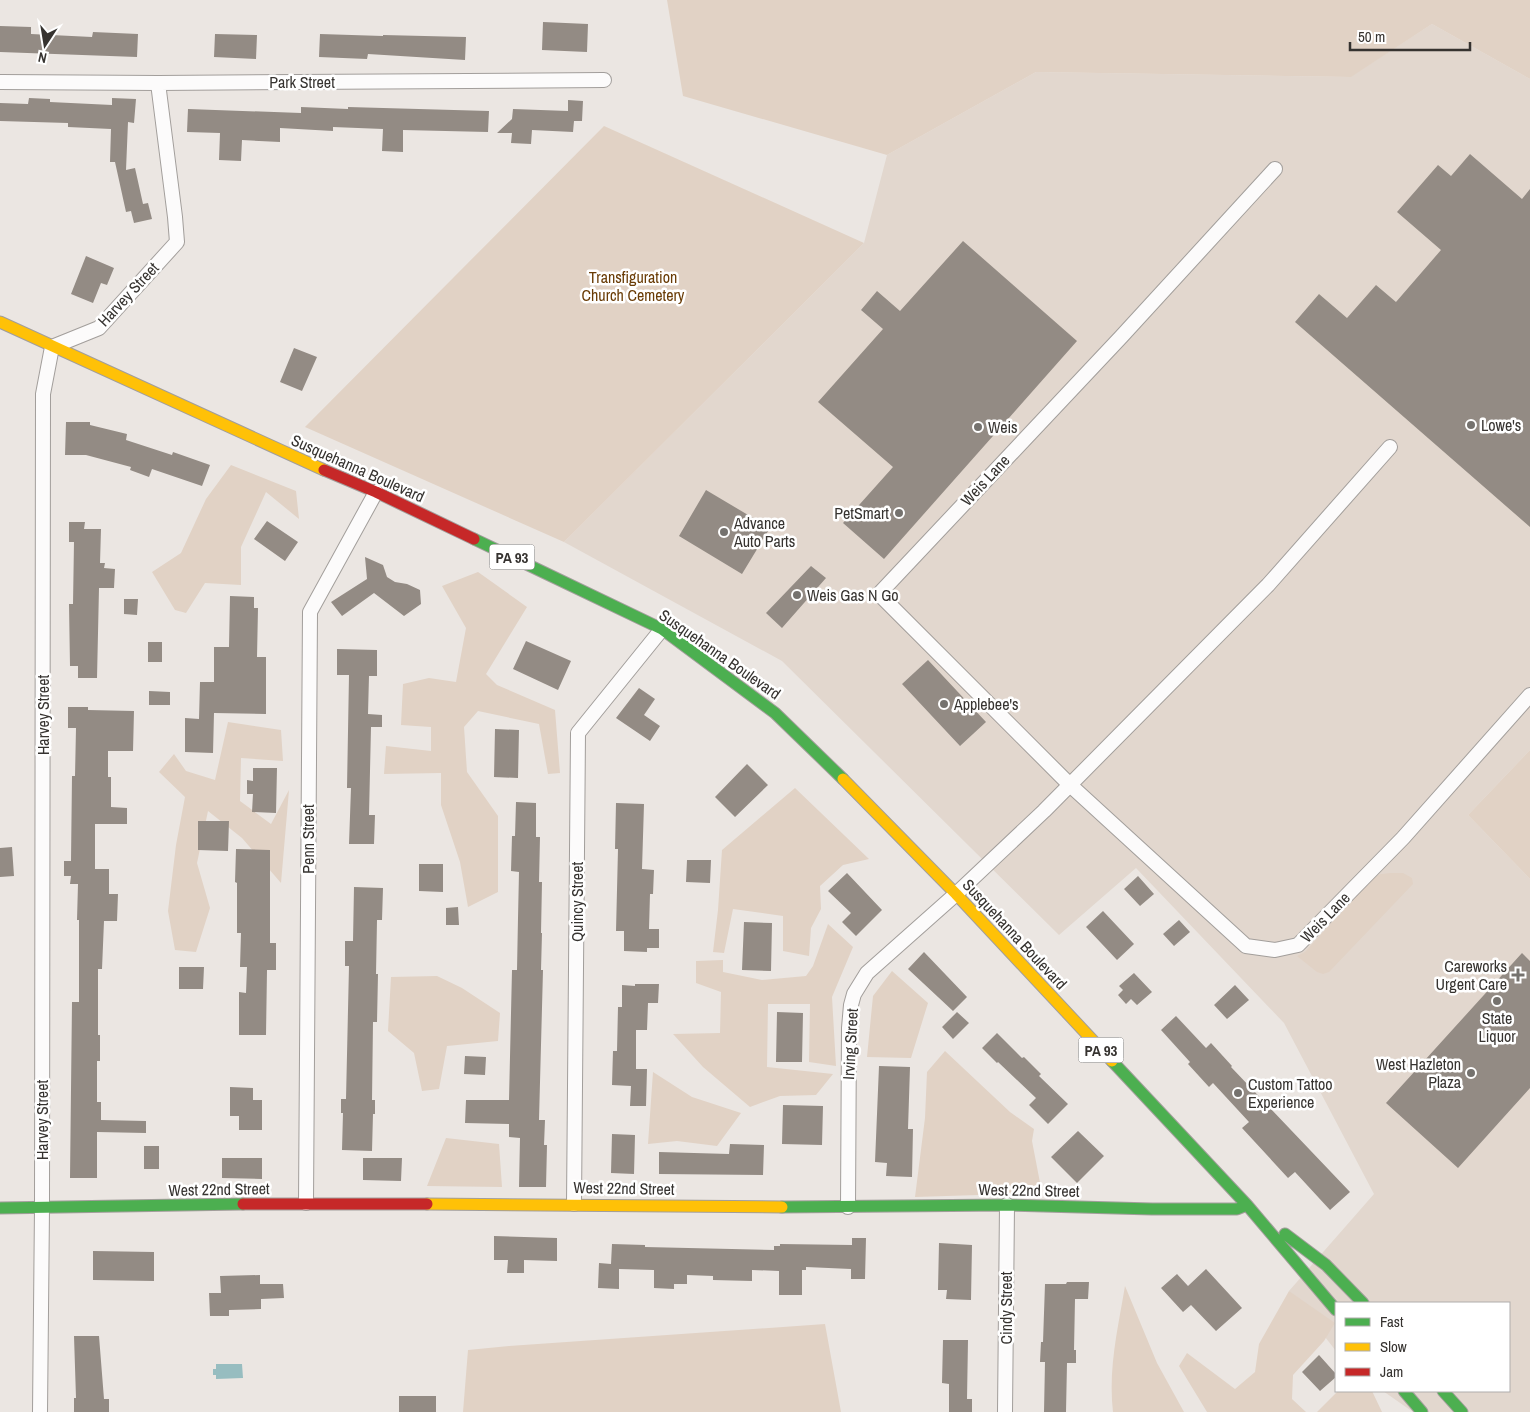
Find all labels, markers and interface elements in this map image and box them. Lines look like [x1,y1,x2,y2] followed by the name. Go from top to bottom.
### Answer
[20,20,70,70] north arrow
[1350,20,1470,52] scale bar
[1358,26,1385,47] text: 50 m
[36,48,48,67] text: N
[269,71,335,93] street label: Park Street
[93,257,164,331] street label: Harvey Street
[582,266,685,306] park label: Transfiguration Church Cemetery
[1481,414,1521,436] place label: Lowe's
[988,416,1018,438] place label: Weis
[1465,419,1477,431] marker: Lowe's
[972,421,984,433] marker: Weis
[288,429,428,507] street label: Susquehanna Boulevard
[956,450,1014,510] street label: Weis Lane
[834,502,889,524] place label: PetSmart
[893,507,905,519] marker: PetSmart
[733,512,795,552] place label: Advance Auto Parts
[718,526,730,538] marker: Advance Auto Parts
[490,544,534,570] road number: PA 93
[807,584,899,606] place label: Weis Gas N Go
[791,589,803,601] marker: Weis Gas N Go
[655,604,785,704] street label: Susquehanna Boulevard
[32,675,54,755] street label: Harvey Street
[953,693,1019,715] place label: Applebee's
[938,698,950,710] marker: Applebee's
[297,804,319,874] street label: Penn Street
[566,862,588,942] street label: Quincy Street
[958,874,1072,994] street label: Susquehanna Boulevard
[1295,887,1355,947] street label: Weis Lane
[1436,955,1507,995] place label: Careworks Urgent Care
[1511,968,1525,982] marker: Careworks Urgent Care
[1491,995,1503,1007] marker: State Liquor
[837,1007,863,1080] street label: Irving Street
[1478,1007,1516,1047] place label: State Liquor
[1078,1038,1124,1062] road number: PA 93
[1376,1053,1462,1093] place label: West Hazleton Plaza
[1465,1067,1477,1079] marker: West Hazleton Plaza
[1248,1073,1333,1113] place label: Custom Tattoo Experience
[31,1080,53,1160] street label: Harvey Street
[1232,1087,1244,1099] marker: Custom Tattoo Experience
[573,1176,675,1200] street label: West 22nd Street
[168,1177,270,1201] street label: West 22nd Street
[978,1178,1080,1202] street label: West 22nd Street
[995,1271,1017,1344] street label: Cindy Street
[1335,1302,1510,1392] legend
[1380,1311,1404,1332] text: Fast
[1380,1336,1407,1357] text: Slow
[1380,1361,1403,1382] text: Jam

